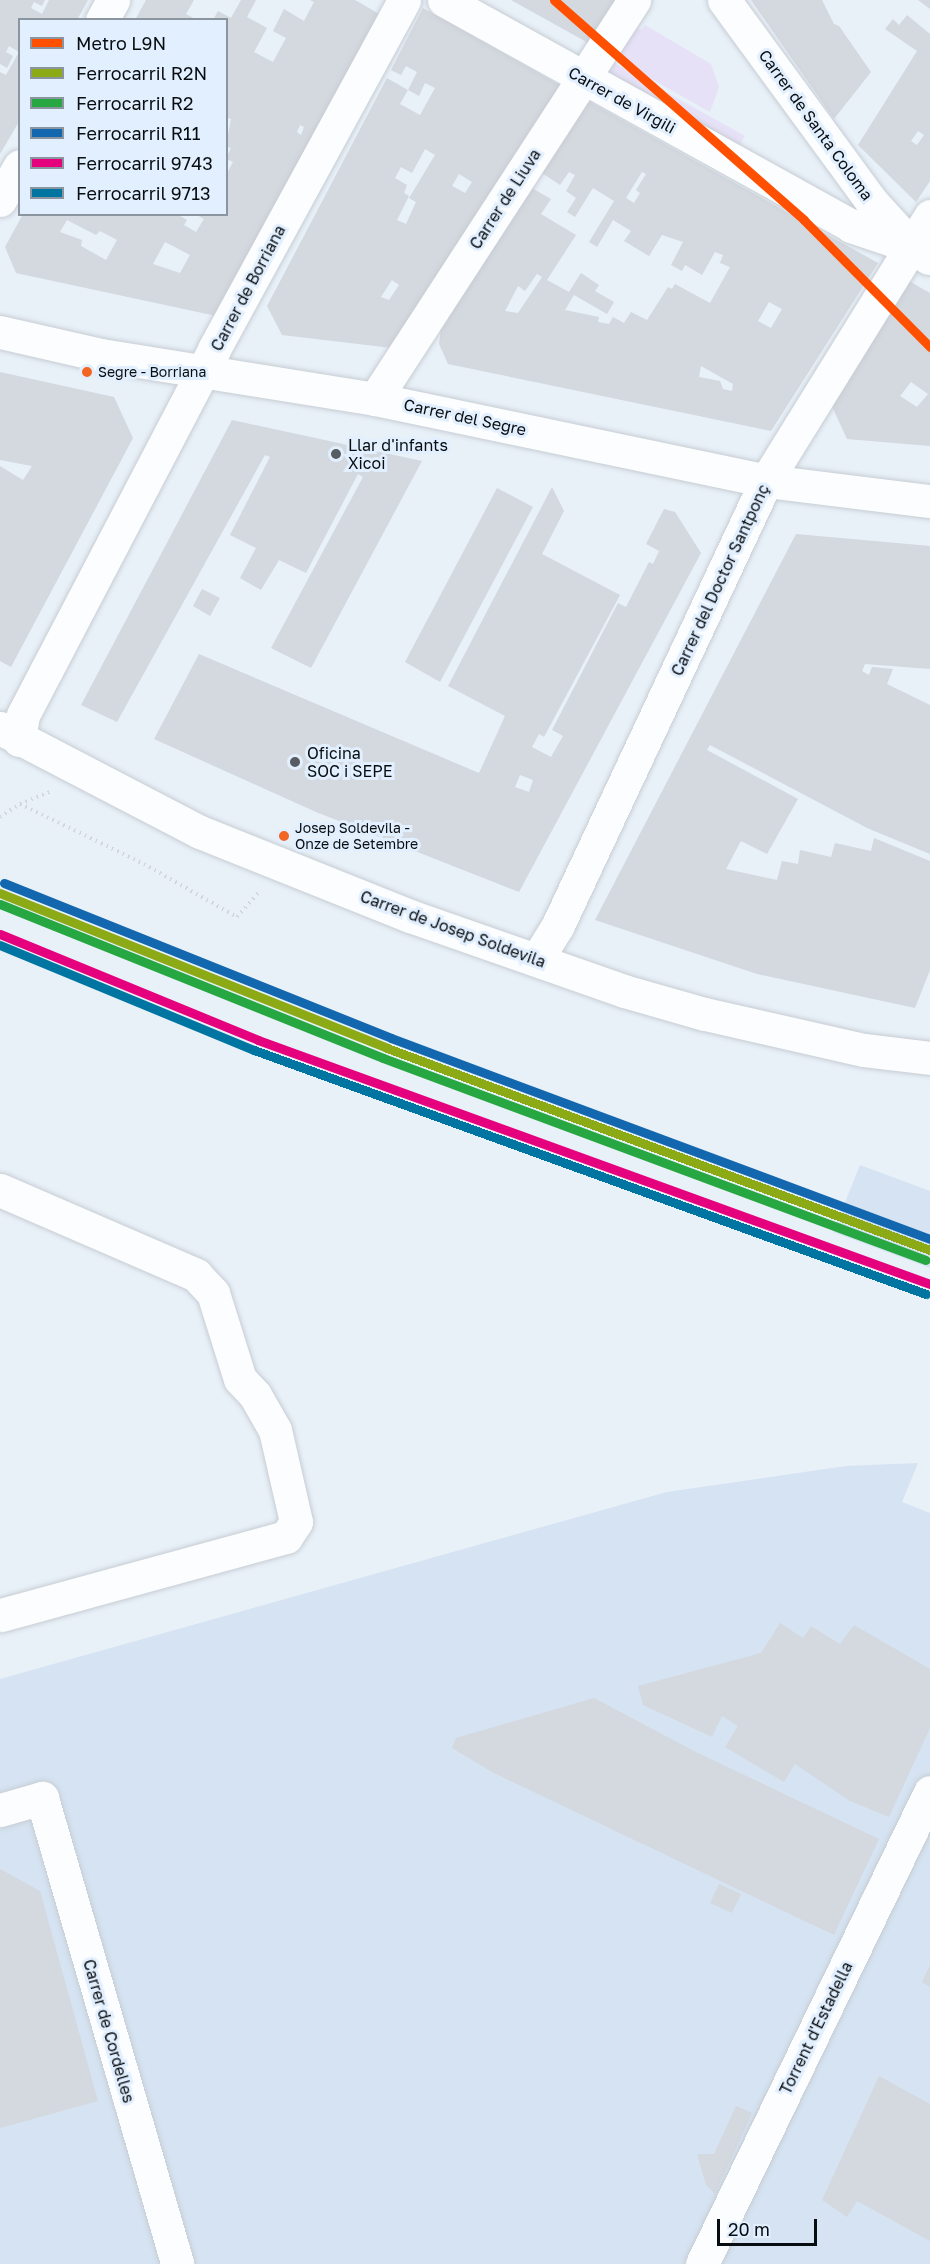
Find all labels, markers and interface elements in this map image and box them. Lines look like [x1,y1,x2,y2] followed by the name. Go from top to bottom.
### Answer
[18,18,228,216] legend
[76,32,166,54] text: Metro L9N
[755,46,877,204] street label: Carrer de Santa Coloma
[76,62,207,84] text: Ferrocarril R2N
[565,63,679,137] street label: Carrer de Virgili
[76,92,193,114] text: Ferrocarril R2
[76,122,200,144] text: Ferrocarril R11
[465,145,545,253] street label: Carrer de Liuva
[76,152,213,174] text: Ferrocarril 9743
[76,182,210,204] text: Ferrocarril 9713
[207,222,289,354] street label: Carrer de Borriana
[98,364,206,380] place label: Segre - Borriana
[81,366,93,378] marker: Segre - Borriana
[402,395,528,439] street label: Carrer del Segre
[348,435,448,473] place label: Llar d'infants Xicoi
[329,447,343,461] marker: Llar d'infants Xicoi
[667,481,773,679] street label: Carrer del Doctor Santponç
[307,743,392,781] place label: Oficina SOC i SEPE
[288,755,302,769] marker: Oficina SOC i SEPE
[295,820,418,852] place label: Josep Soldevila - Onze de Setembre
[278,830,290,842] marker: Josep Soldevila - Onze de Setembre
[358,886,548,972] street label: Carrer de Josep Soldevila
[79,1957,139,2105] street label: Carrer de Cordelles
[776,1959,856,2097] street label: Torrent d'Estadella
[720,2207,820,2245] scale bar
[728,2218,770,2240] text: 20 m

